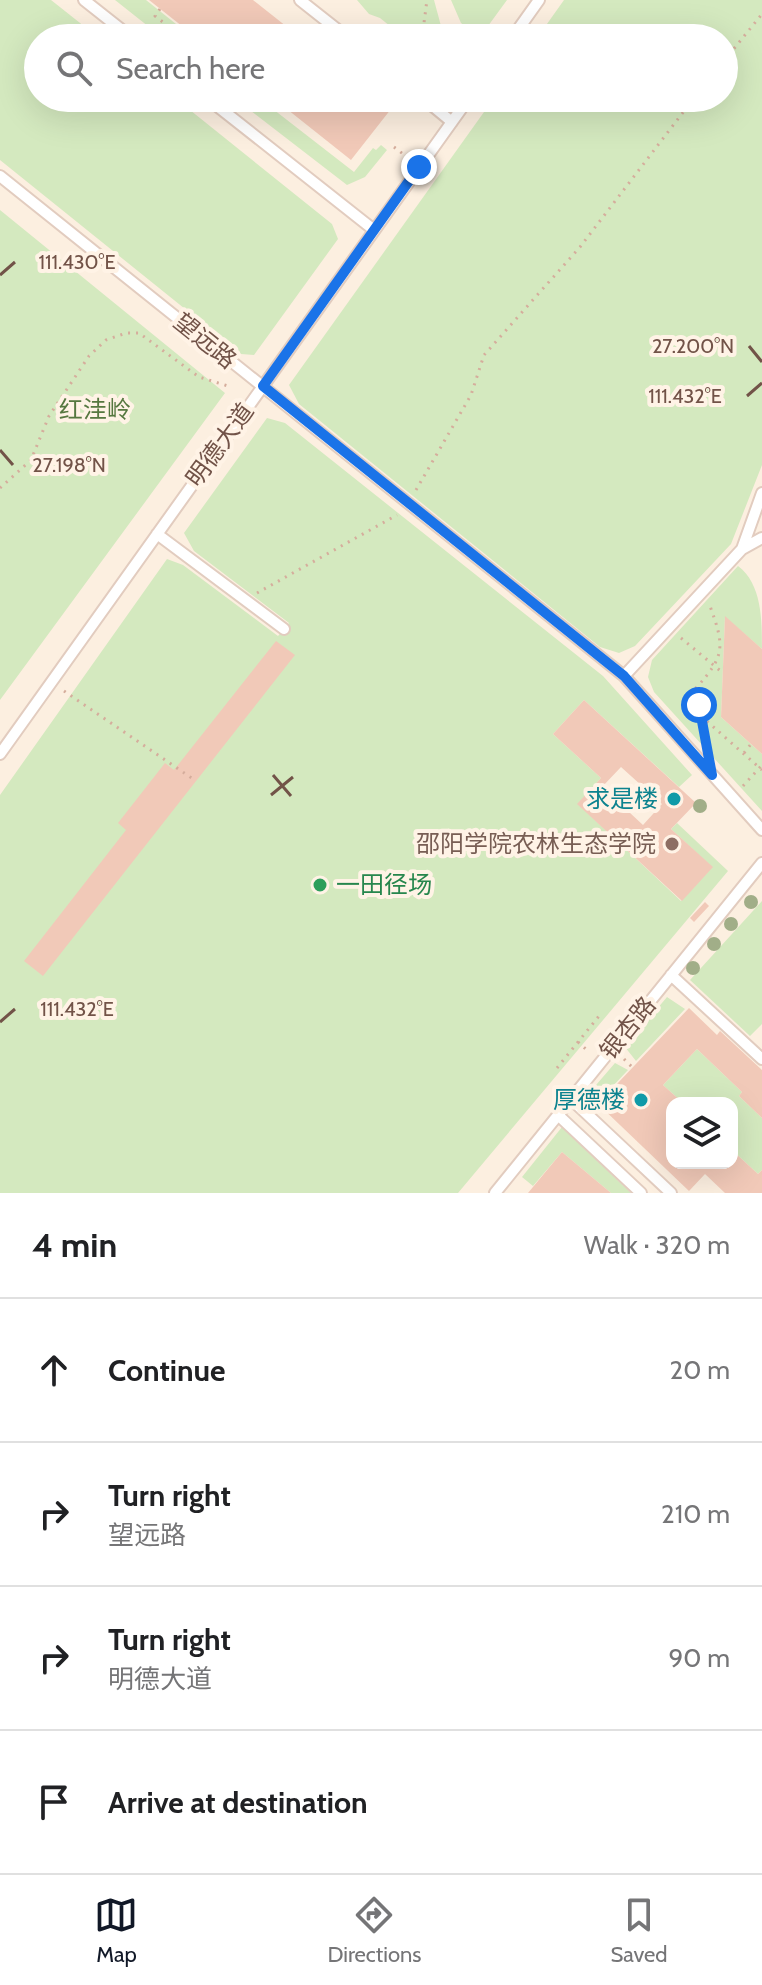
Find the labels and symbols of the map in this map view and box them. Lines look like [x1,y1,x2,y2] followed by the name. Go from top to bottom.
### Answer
[401,149,437,185] route end
[39,250,115,274] text: 111.430°E
[168,307,242,375] street label: 望远路
[652,334,734,358] text: 27.200°N
[648,384,722,408] text: 111.432°E
[59,395,131,424] park label: 红洼岭
[180,397,260,492] street label: 明德大道
[32,453,106,477] text: 27.198°N
[681,687,717,723] route start
[586,784,658,813] place label: 求是楼
[665,790,683,808] marker: 求是楼
[416,829,656,858] place label: 邵阳学院农林生态学院
[663,835,681,853] marker: 邵阳学院农林生态学院
[336,870,432,899] place label: 一田径场
[311,876,329,894] marker: 一田径场
[594,991,662,1065] street label: 银杏路
[40,997,114,1021] text: 111.432°E
[553,1085,625,1114] place label: 厚德楼
[632,1091,650,1109] marker: 厚德楼

